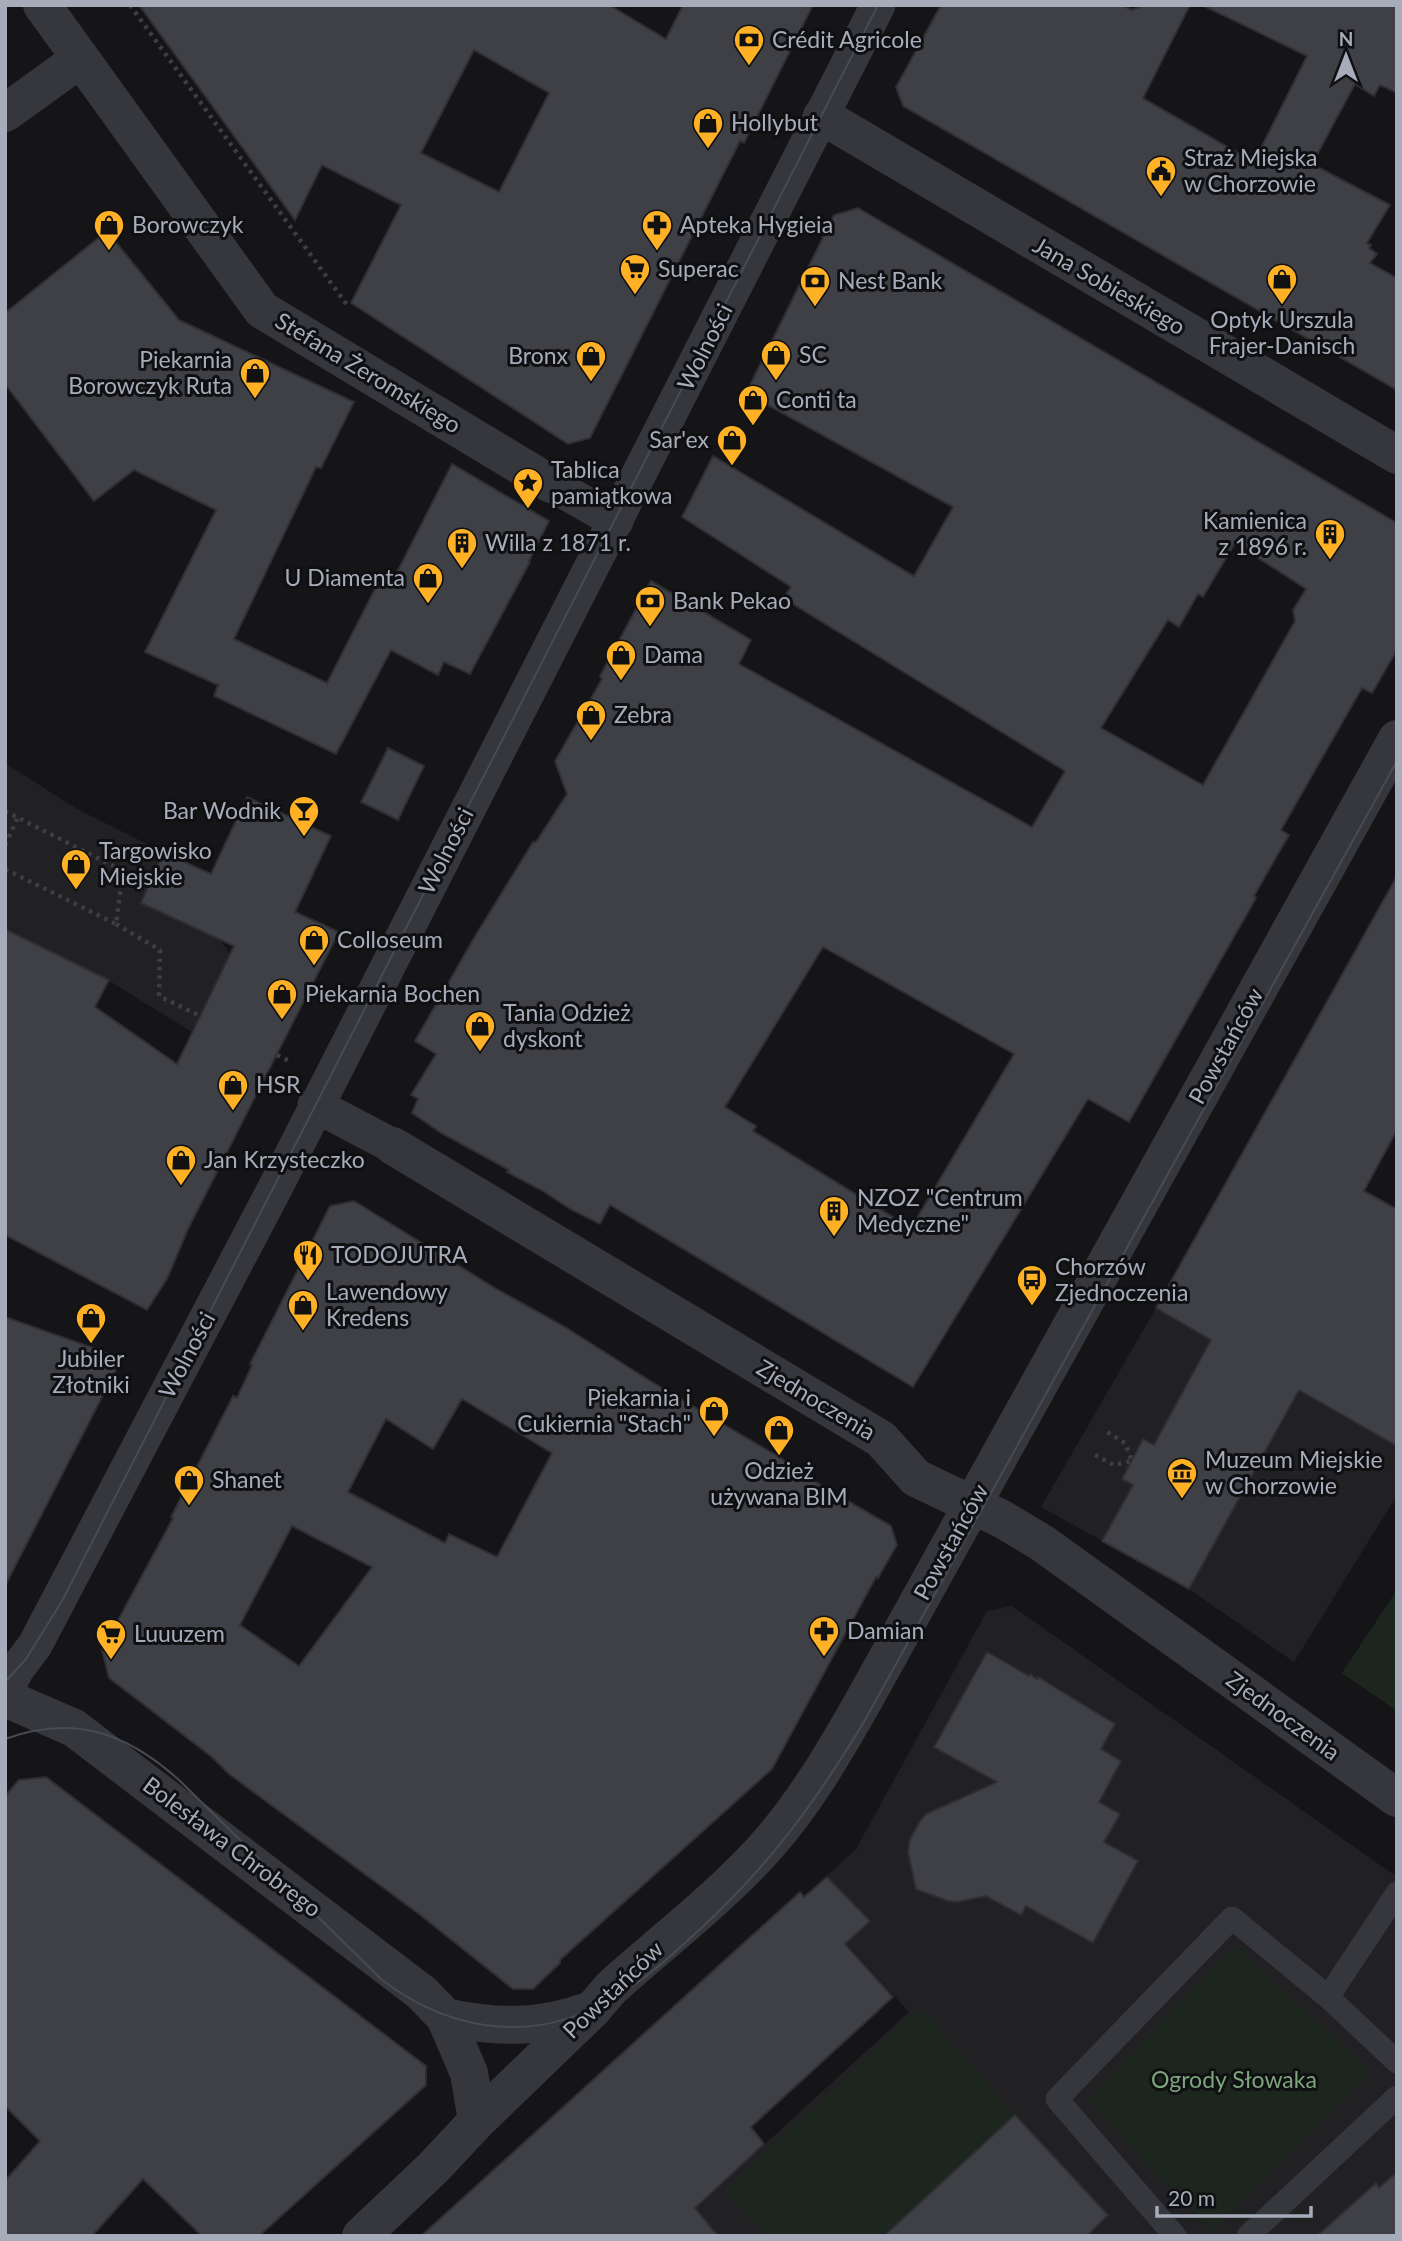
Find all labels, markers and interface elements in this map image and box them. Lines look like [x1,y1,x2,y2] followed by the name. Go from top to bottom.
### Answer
[1311,21,1381,91] north arrow
[732,23,766,67] bank icon: Crédit Agricole
[772,25,922,53] place label: Crédit Agricole
[1339,27,1353,50] text: N
[691,106,725,150] shop icon: Hollybut
[731,108,819,136] place label: Hollybut
[1184,143,1318,197] place label: Straż Miejska w Chorzowie
[1144,154,1178,198] public building icon: Straż Miejska w Chorzowie
[92,208,126,252] shop icon: Borowczyk
[640,208,674,252] pharmacy icon: Apteka Hygieia
[132,210,244,238] place label: Borowczyk
[680,210,833,238] place label: Apteka Hygieia
[1028,230,1191,340] street label: Jana Sobieskiego
[618,252,652,296] supermarket icon: Superac
[658,254,739,282] place label: Superac
[1265,262,1299,306] shop icon: Optyk Urszula Frajer-Danisch
[798,264,832,308] bank icon: Nest Bank
[838,266,942,294] place label: Nest Bank
[670,299,738,394] street label: Wolności
[1209,305,1355,359] place label: Optyk Urszula Frajer-Danisch
[271,306,466,439] street label: Stefana Żeromskiego
[759,338,793,382] shop icon: SC
[574,339,608,383] shop icon: Bronx
[799,340,827,368] place label: SC
[508,341,569,369] place label: Bronx
[68,345,232,399] place label: Piekarnia Borowczyk Ruta
[238,356,272,400] shop icon: Piekarnia Borowczyk Ruta
[736,383,770,427] shop icon: Conti ta
[776,385,857,413] place label: Conti ta
[715,423,749,467] shop icon: Sar'ex
[649,425,710,453] place label: Sar'ex
[551,455,673,509] place label: Tablica pamiątkowa
[511,466,545,510] place icon: Tablica pamiątkowa
[1203,506,1307,560] place label: Kamienica z 1896 r.
[1313,517,1347,561] building icon: Kamienica z 1896 r.
[445,526,479,570] building icon: Willa z 1871 r.
[485,528,631,556] place label: Willa z 1871 r.
[411,561,445,605] shop icon: U Diamenta
[285,563,405,591] place label: U Diamenta
[633,584,667,628] bank icon: Bank Pekao
[673,586,791,614] place label: Bank Pekao
[604,638,638,682] shop icon: Dama
[644,640,703,668] place label: Dama
[574,698,608,742] shop icon: Zebra
[614,700,672,728] place label: Zebra
[287,794,321,838] bar icon: Bar Wodnik
[163,796,281,824] place label: Bar Wodnik
[411,803,479,898] street label: Wolności
[99,836,212,890] place label: Targowisko Miejskie
[59,847,93,891] shop icon: Targowisko Miejskie
[297,923,331,967] shop icon: Colloseum
[337,925,443,953] place label: Colloseum
[265,977,299,1021] shop icon: Piekarnia Bochen
[305,979,480,1007] place label: Piekarnia Bochen
[1182,983,1268,1108] street label: Powstańców
[503,998,631,1052] place label: Tania Odzież dyskont
[463,1009,497,1053] shop icon: Tania Odzież dyskont
[216,1068,250,1112] shop icon: HSR
[256,1070,301,1098] place label: HSR
[164,1143,198,1187] shop icon: Jan Krzysteczko
[204,1145,365,1173] place label: Jan Krzysteczko
[857,1183,1023,1237] place label: NZOZ "Centrum Medyczne"
[817,1194,851,1238] building icon: NZOZ "Centrum Medyczne"
[291,1238,325,1282] restaurant icon: TODOJUTRA
[331,1240,468,1268] place label: TODOJUTRA
[1055,1252,1188,1306] place label: Chorzów Zjednoczenia
[1015,1263,1049,1307] bus stop icon: Chorzów Zjednoczenia
[326,1277,448,1331] place label: Lawendowy Kredens
[286,1288,320,1332] shop icon: Lawendowy Kredens
[74,1301,108,1345] shop icon: Jubiler Złotniki
[152,1307,220,1402] street label: Wolności
[52,1344,130,1398] place label: Jubiler Złotniki
[752,1353,881,1445] street label: Zjednoczenia
[517,1383,691,1437] place label: Piekarnia i Cukiernia "Stach"
[697,1394,731,1438] shop icon: Piekarnia i Cukiernia "Stach"
[762,1413,796,1457] shop icon: Odzież używana BIM
[1205,1445,1383,1499] place label: Muzeum Miejskie w Chorzowie
[710,1456,848,1510] place label: Odzież używana BIM
[1165,1456,1199,1500] museum icon: Muzeum Miejskie w Chorzowie
[172,1463,206,1507] shop icon: Shanet
[212,1465,282,1493] place label: Shanet
[907,1479,993,1604] street label: Powstańców
[807,1614,841,1658] pharmacy icon: Damian
[847,1616,924,1644] place label: Damian
[94,1617,128,1661] supermarket icon: Luuuzem
[134,1619,225,1647] place label: Luuuzem
[1221,1665,1346,1766] street label: Zjednoczenia
[138,1770,327,1922] street label: Bolesława Chrobrego
[556,1935,668,2044] street label: Powstańców
[1151,2065,1317,2093] park label: Ogrody Słowaka
[1157,2174,1311,2218] scale bar
[1168,2185,1215,2210] text: 20 m

